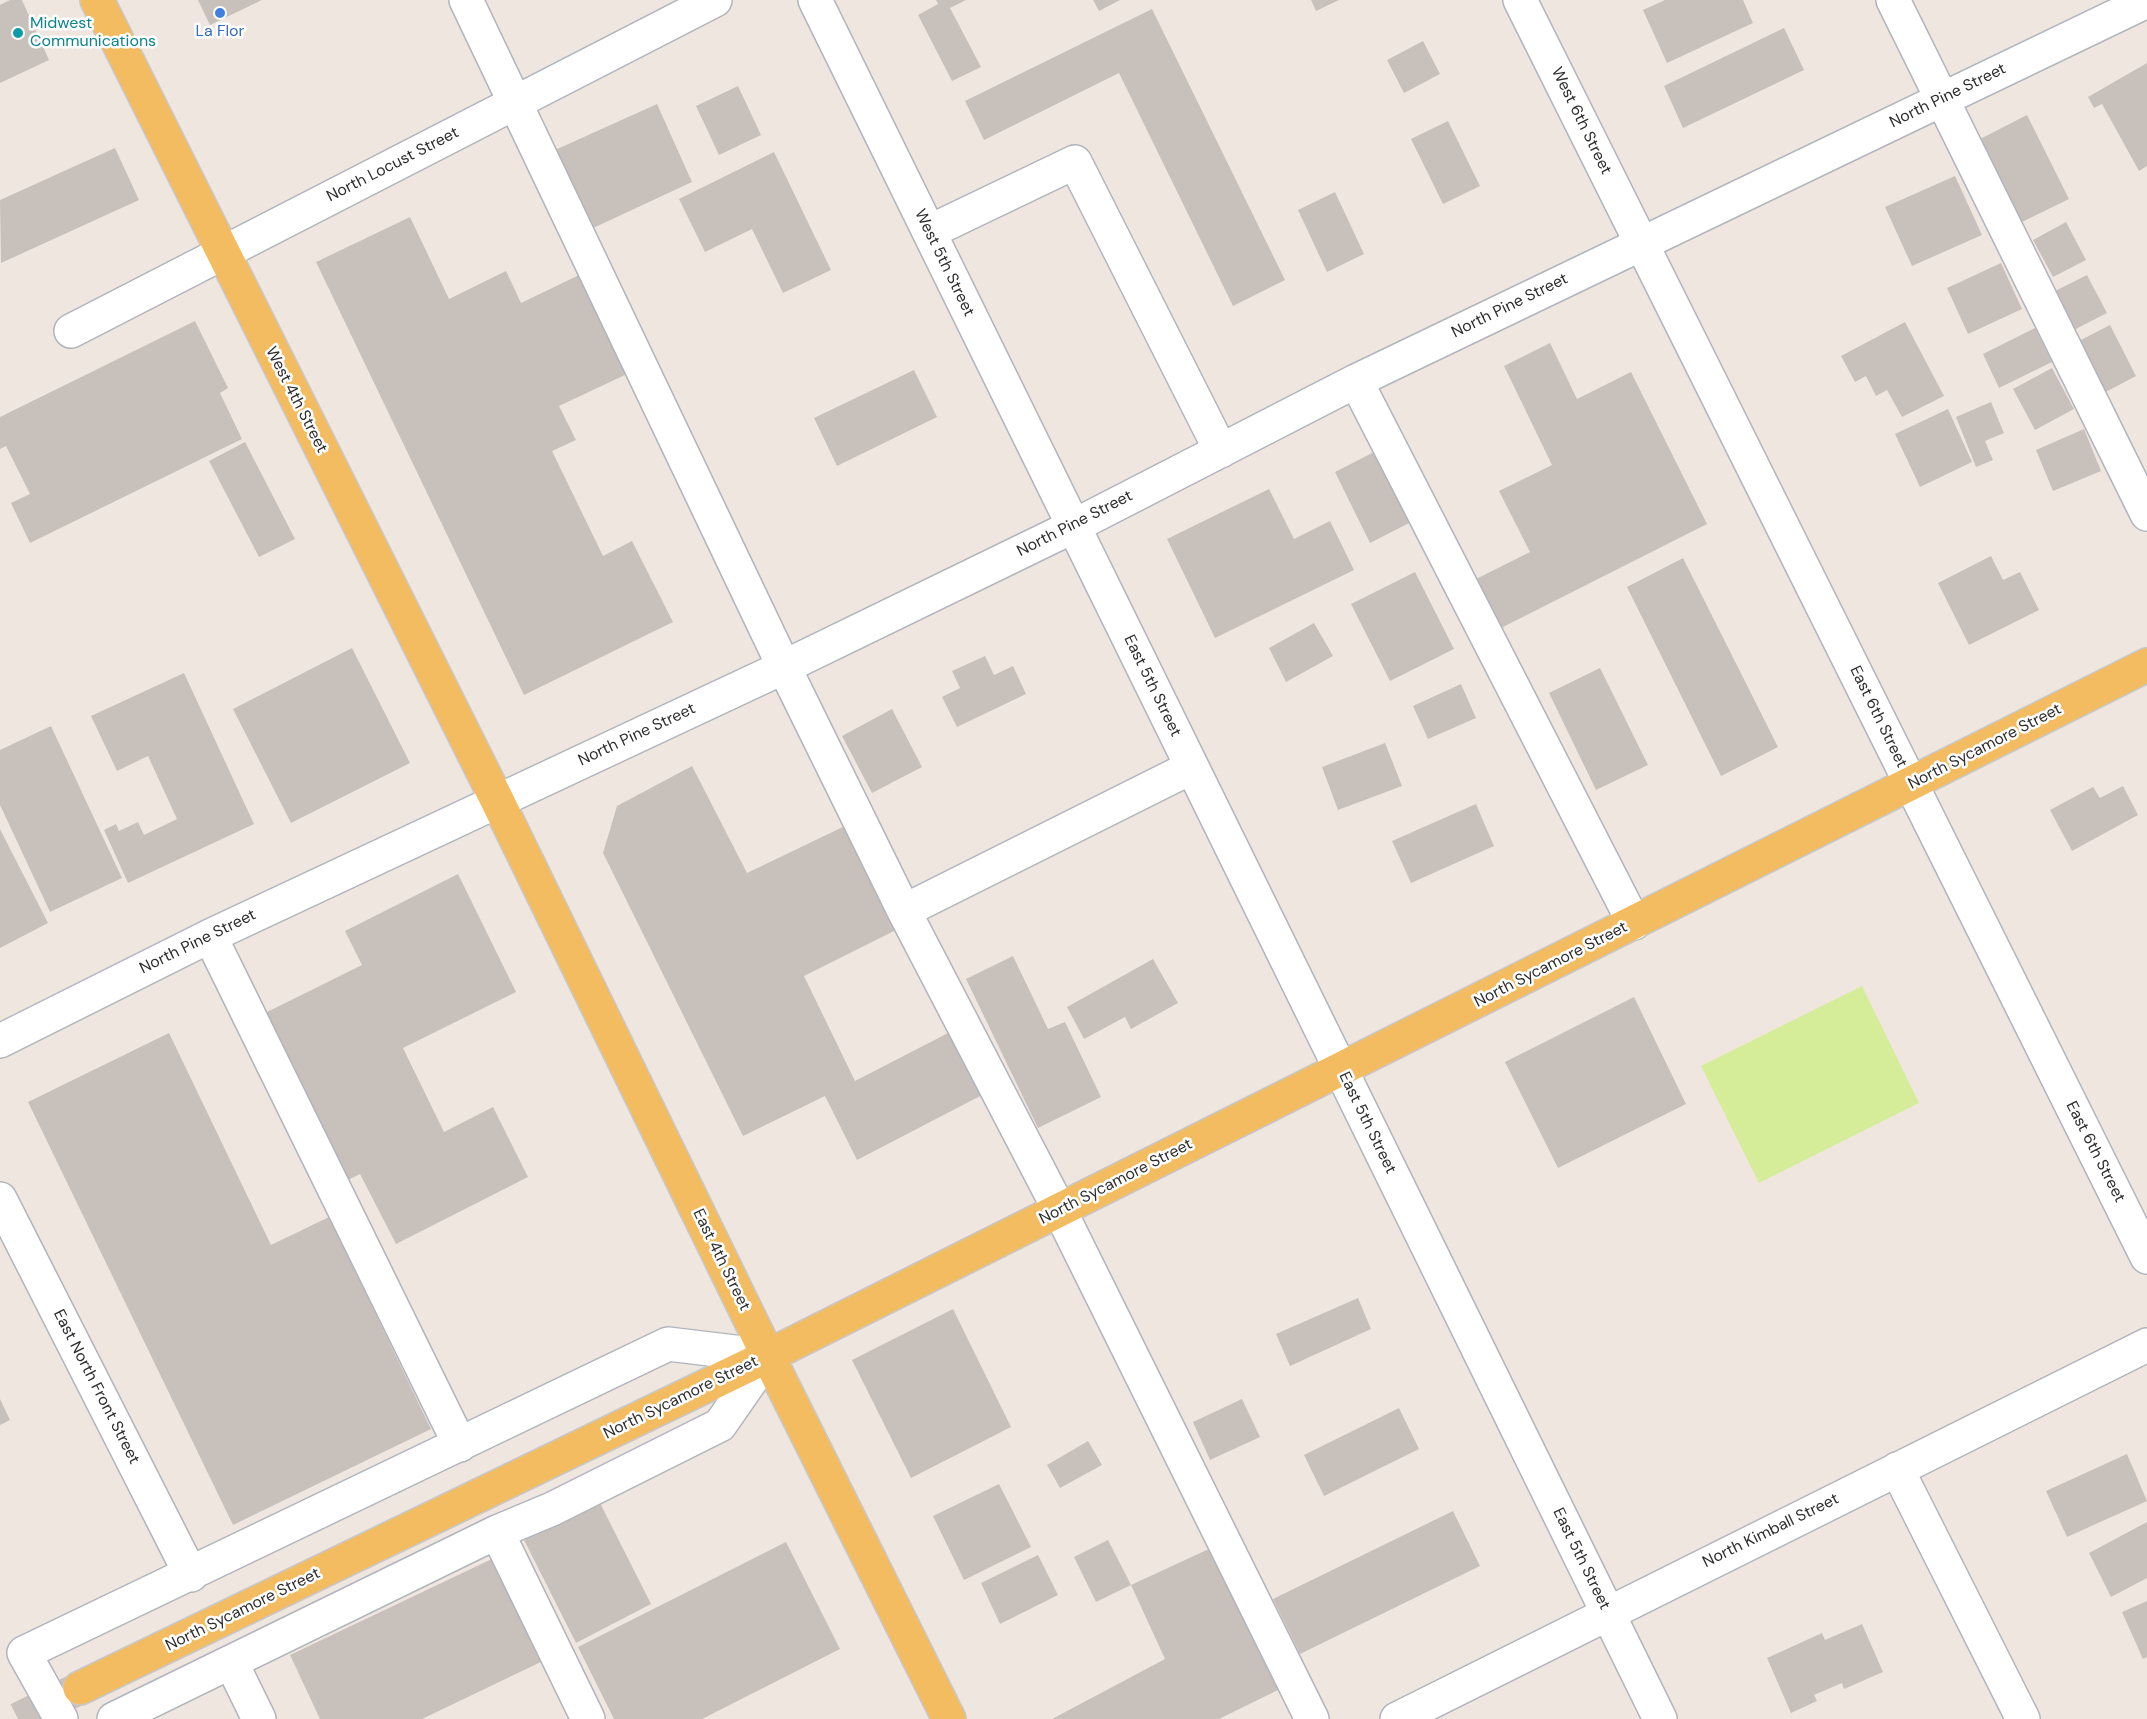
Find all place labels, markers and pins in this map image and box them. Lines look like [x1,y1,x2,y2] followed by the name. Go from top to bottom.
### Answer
[213,6,227,20] marker: La Flor
[30,14,156,52] place label: Midwest Communications
[196,22,244,42] place label: La Flor
[11,26,25,40] marker: Midwest Communications

